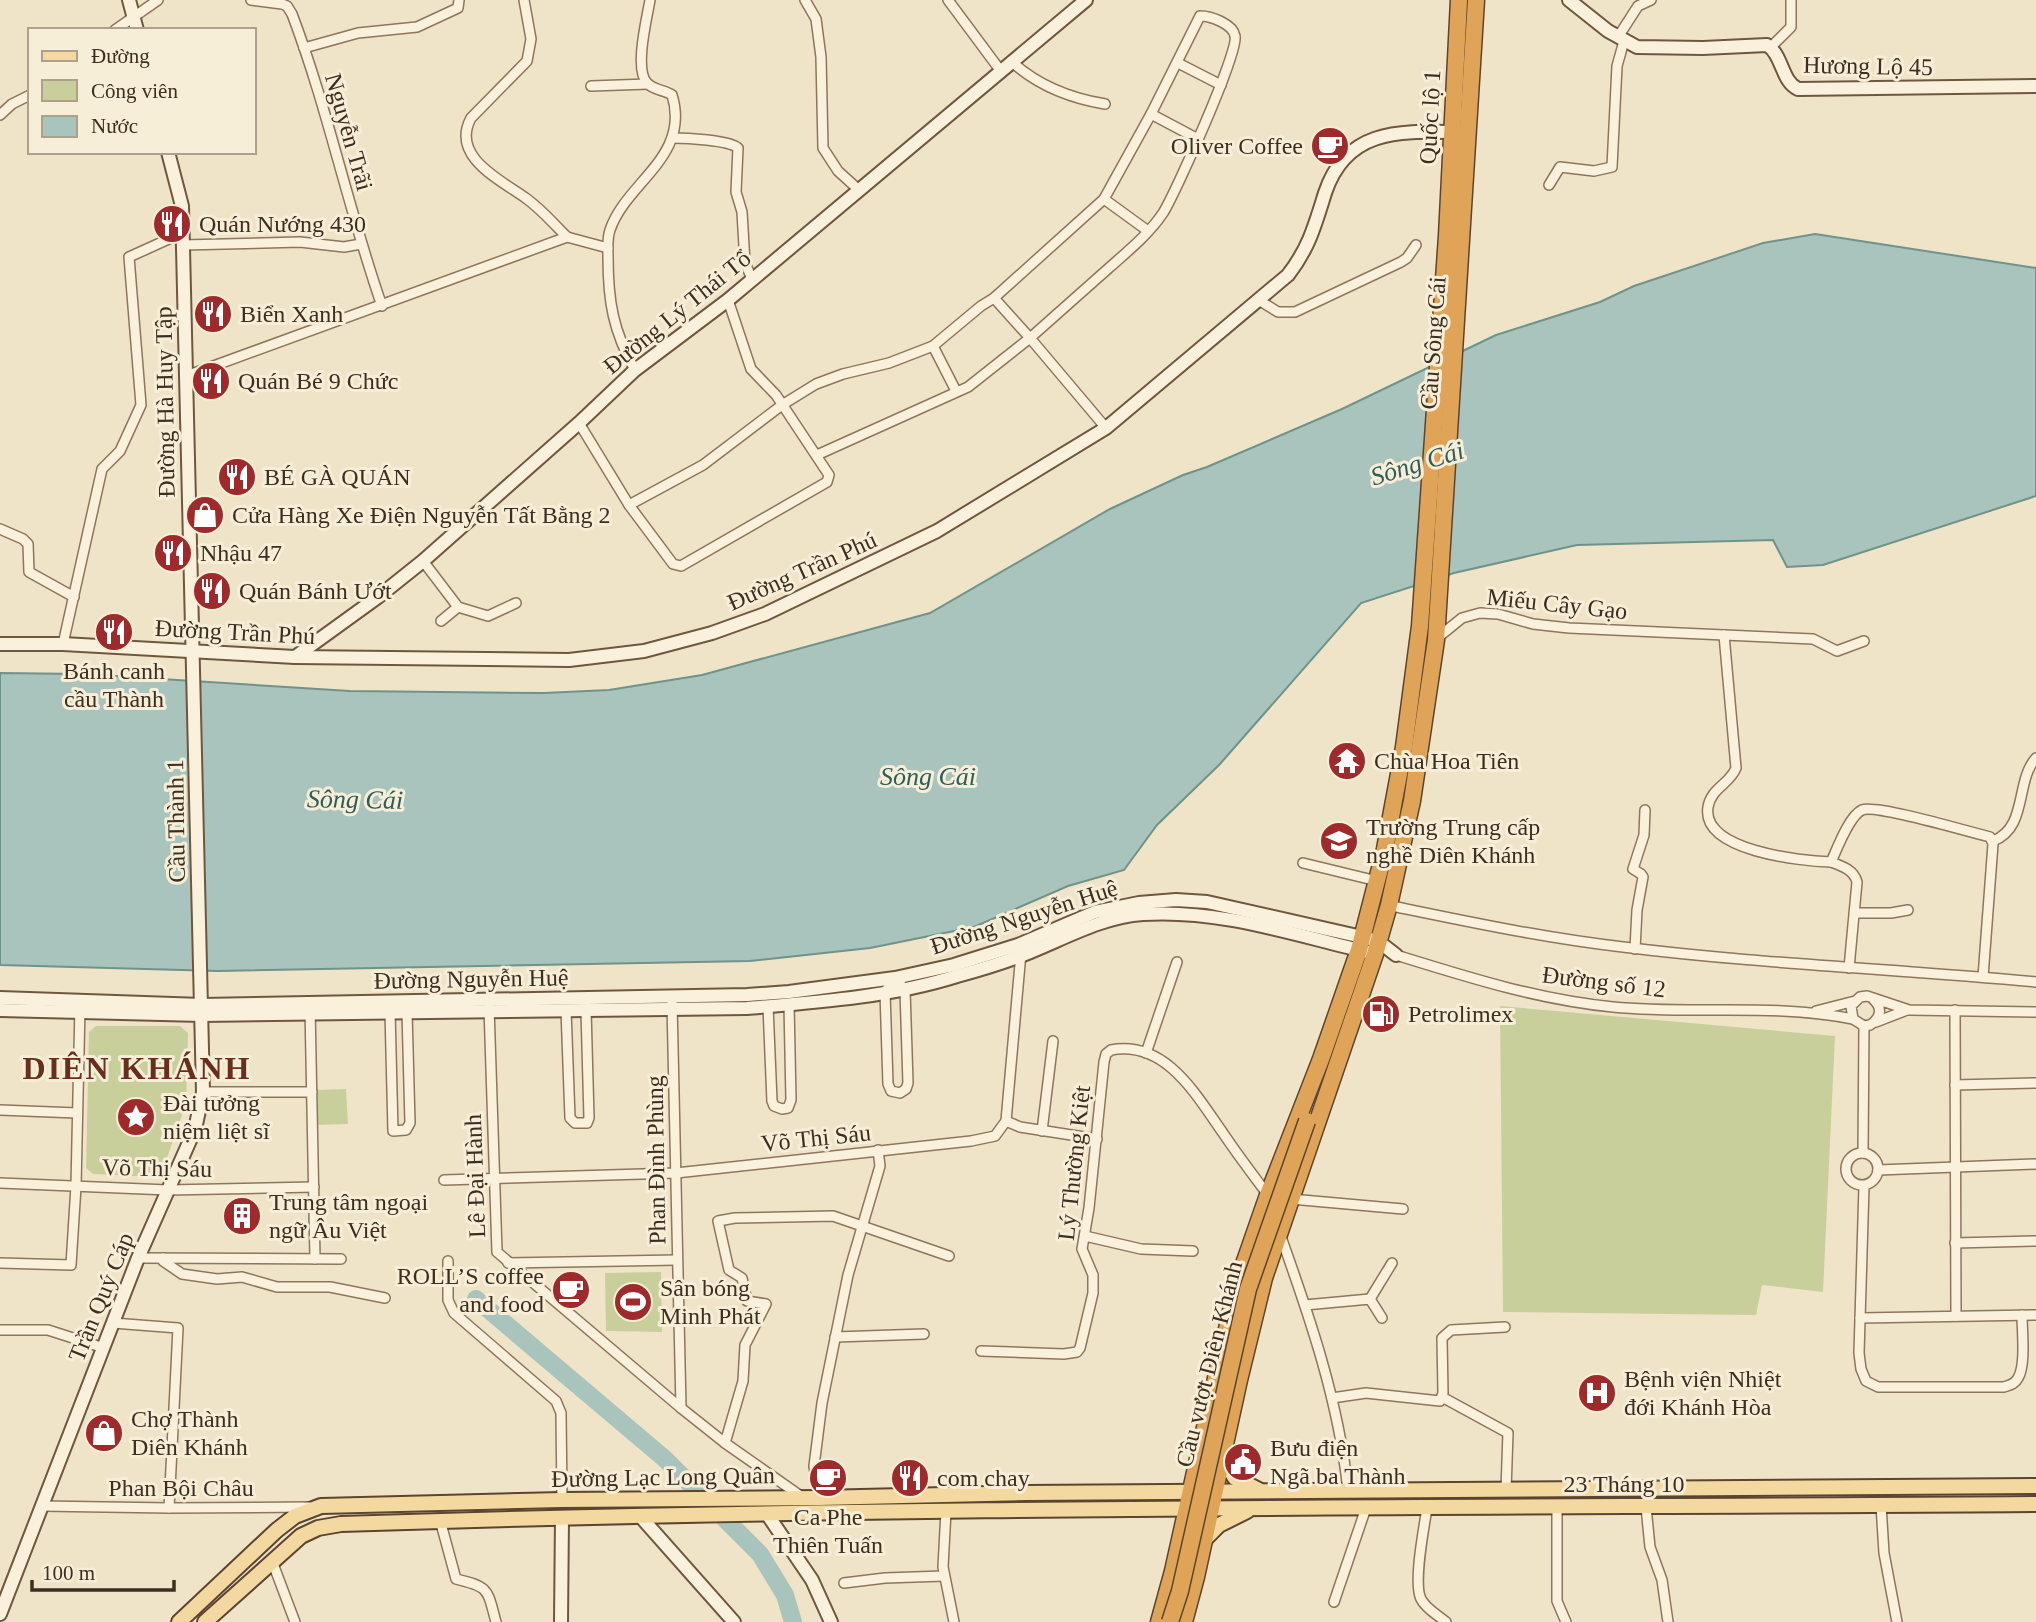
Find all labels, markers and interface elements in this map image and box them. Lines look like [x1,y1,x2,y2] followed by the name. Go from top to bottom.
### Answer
[28,28,256,154] legend
[91,44,150,68] text: Đường
[1803,52,1933,80] street label: Hương Lộ 45
[1415,69,1445,165] street label: Quốc lộ 1
[320,70,378,194] street label: Nguyễn Trãi
[91,79,178,103] text: Công viên
[91,114,138,138] text: Nước
[1309,125,1351,167] cafe icon: Oliver Coffee
[1171,133,1303,159] place label: Oliver Coffee
[151,203,193,245] restaurant icon: Quán Nướng 430
[199,211,366,237] place label: Quán Nướng 430
[598,245,756,379] street label: Đường Lý Thái Tổ
[1415,275,1451,410] street label: Cầu Sông Cái
[192,293,234,335] restaurant icon: Biển Xanh
[240,301,343,327] place label: Biển Xanh
[150,306,180,498] street label: Đường Hà Huy Tập
[190,360,232,402] restaurant icon: Quán Bé 9 Chức
[238,368,398,394] place label: Quán Bé 9 Chức
[1367,436,1467,491] water label: Sông Cái
[216,456,258,498] restaurant icon: BÉ GÀ QUÁN
[264,464,411,490] place label: BÉ GÀ QUÁN
[184,494,226,536] shop icon: Cửa Hàng Xe Điện Nguyễn Tất Bằng 2
[232,502,610,528] place label: Cửa Hàng Xe Điện Nguyễn Tất Bằng 2
[723,527,881,615] street label: Đường Trần Phú
[152,532,194,574] restaurant icon: Nhậu 47
[200,540,282,566] place label: Nhậu 47
[191,570,233,612] restaurant icon: Quán Bánh Ướt
[239,578,392,604] place label: Quán Bánh Ướt
[1485,584,1629,624] street label: Miếu Cây Gạo
[93,611,135,653] restaurant icon: Bánh canh cầu Thành
[154,615,316,649] street label: Đường Trần Phú
[63,658,165,712] place label: Bánh canh cầu Thành
[1326,740,1368,782] temple icon: Chùa Hoa Tiên
[1374,748,1519,774] place label: Chùa Hoa Tiên
[162,759,190,883] street label: Cầu Thành 1
[880,762,976,791] water label: Sông Cái
[307,784,403,815] water label: Sông Cái
[1366,814,1540,868] place label: Trường Trung cấp nghề Diên Khánh
[1318,820,1360,862] school or university icon: Trường Trung cấp nghề Diên Khánh
[927,875,1121,959] street label: Đường Nguyễn Huệ
[1541,962,1667,1002] street label: Đường số 12
[373,964,569,994] street label: Đường Nguyễn Huệ
[1360,993,1402,1035] fuel station icon: Petrolimex
[1408,1001,1513,1027] place label: Petrolimex
[23,1050,251,1086] district label: DIÊN KHÁNH
[642,1075,670,1245] street label: Phan Đình Phùng
[1053,1084,1095,1242] street label: Lý Thường Kiệt
[163,1090,271,1144] place label: Đài tưởng niệm liệt sĩ
[115,1096,157,1138] place icon: Đài tưởng niệm liệt sĩ
[460,1114,490,1238] street label: Lê Đại Hành
[760,1119,872,1157] street label: Võ Thị Sáu
[102,1154,212,1182] street label: Võ Thị Sáu
[269,1189,428,1243] place label: Trung tâm ngoại ngữ Âu Việt
[221,1195,263,1237] building icon: Trung tâm ngoại ngữ Âu Việt
[63,1229,139,1365] street label: Trần Quý Cáp
[1171,1258,1247,1470] street label: Cầu vượt Diên Khánh
[397,1263,544,1317] place label: ROLL’S coffee and food
[550,1269,592,1311] cafe icon: ROLL’S coffee and food
[660,1275,761,1329] place label: Sân bóng Minh Phát
[612,1281,654,1323] sports icon: Sân bóng Minh Phát
[1624,1366,1782,1420] place label: Bệnh viện Nhiệt đới Khánh Hòa
[1576,1372,1618,1414] hospital icon: Bệnh viện Nhiệt đới Khánh Hòa
[131,1406,248,1460] place label: Chợ Thành Diên Khánh
[83,1412,125,1454] shop icon: Chợ Thành Diên Khánh
[1270,1435,1406,1489] place label: Bưu điện Ngã ba Thành
[1222,1441,1264,1483] public building icon: Bưu điện Ngã ba Thành
[807,1457,849,1499] cafe icon: Ca Phe Thiên Tuấn
[889,1457,931,1499] restaurant icon: com chay
[551,1462,775,1492] street label: Đường Lạc Long Quân
[937,1465,1030,1491] place label: com chay
[1564,1471,1684,1497] street label: 23 Tháng 10
[108,1475,254,1501] street label: Phan Bội Châu
[773,1504,883,1558] place label: Ca Phe Thiên Tuấn
[32,1548,173,1592] scale bar
[42,1561,95,1585] text: 100 m

